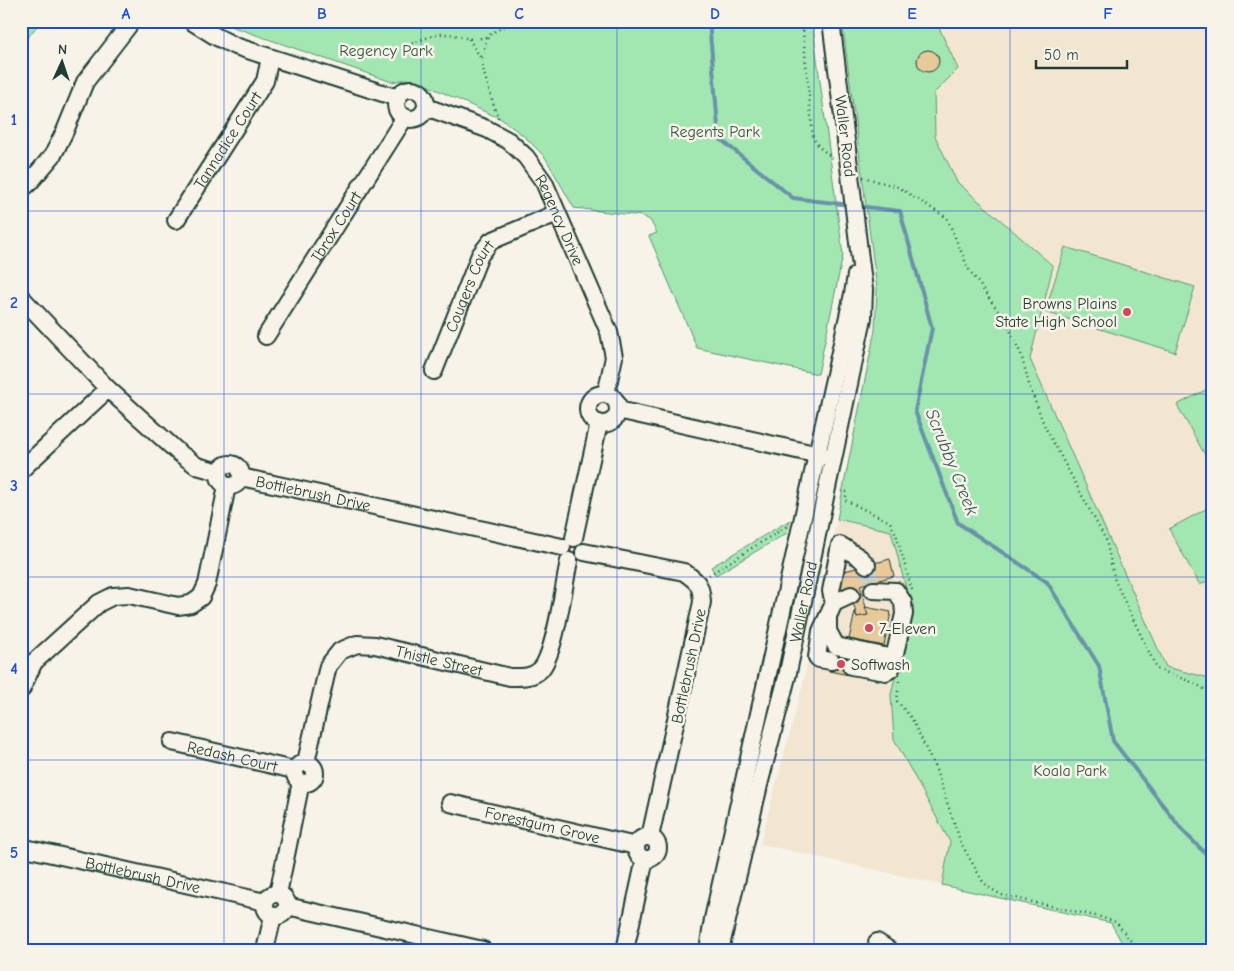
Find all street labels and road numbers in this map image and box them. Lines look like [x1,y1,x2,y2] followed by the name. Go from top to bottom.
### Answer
[190,88,266,192] street label: Tannadice Court
[831,94,859,178] street label: Waller Road
[531,171,587,268] street label: Regency Drive
[308,188,366,265] street label: Ibrox Court
[442,237,498,335] street label: Cougers Court
[254,472,372,515] street label: Bottlebrush Drive
[787,560,821,644] street label: Waller Road
[668,607,710,725] street label: Bottlebrush Drive
[394,642,485,680] street label: Thistle Street
[185,738,280,776] street label: Redash Court
[483,803,601,847] street label: Forestgum Grove
[84,854,202,897] street label: Bottlebrush Drive

